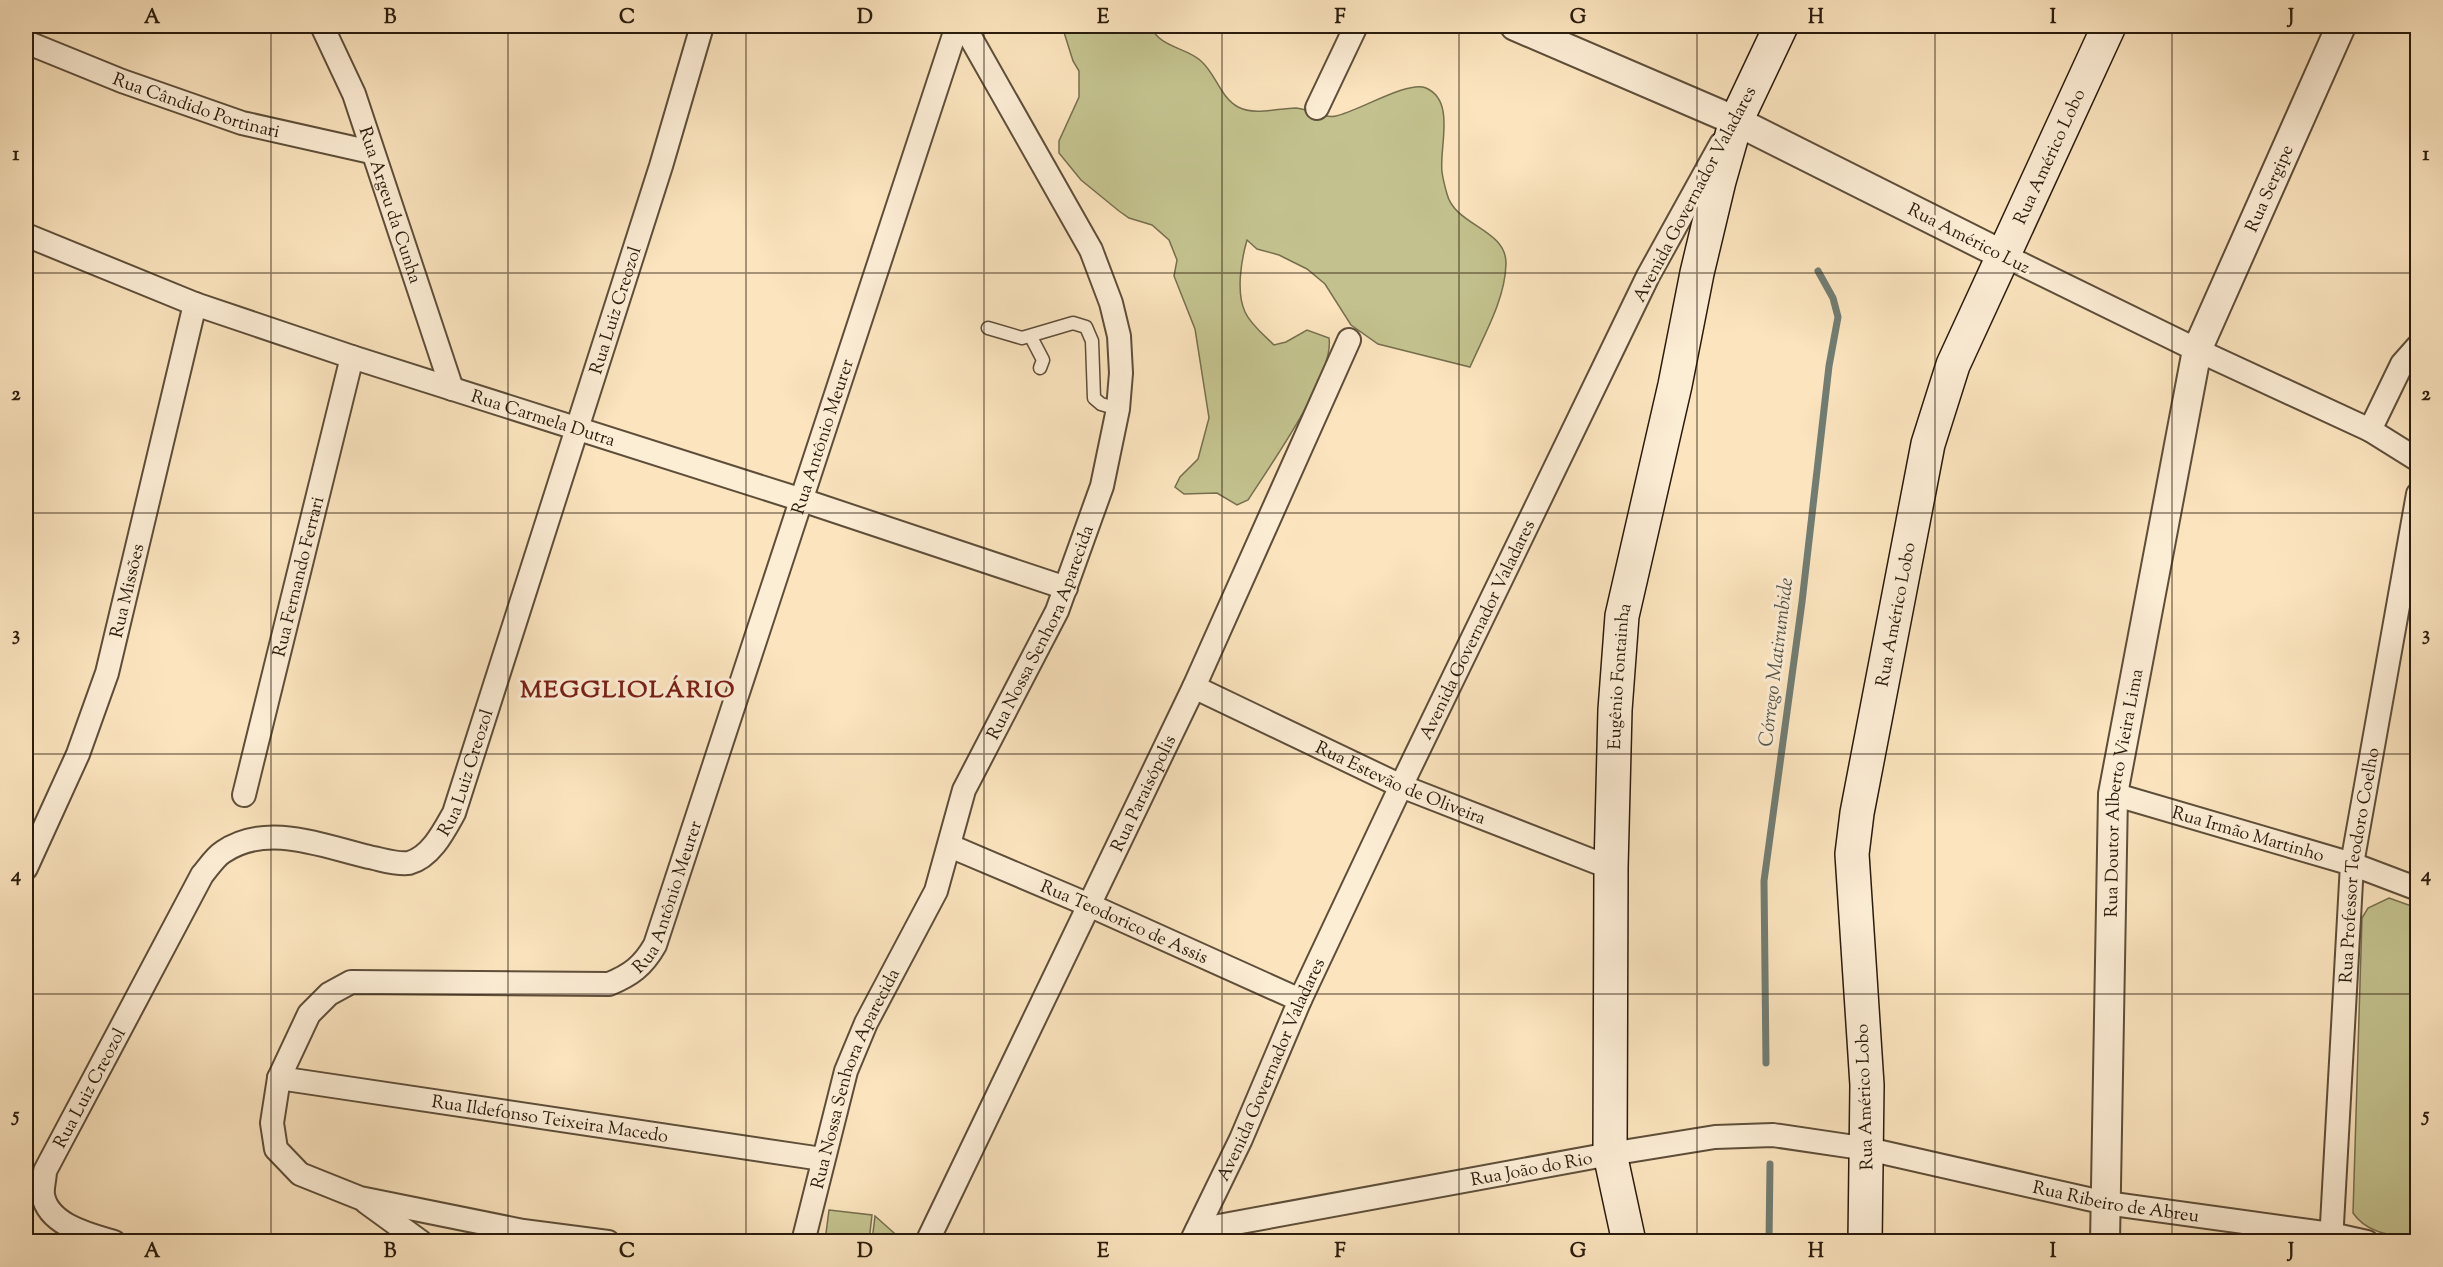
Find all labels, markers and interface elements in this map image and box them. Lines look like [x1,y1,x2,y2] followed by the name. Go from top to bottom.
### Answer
[144,4,161,33] text: A
[384,4,397,33] text: B
[619,4,635,33] text: C
[857,4,873,33] text: D
[1097,4,1110,33] text: E
[1334,4,1346,33] text: F
[1570,4,1587,33] text: G
[1808,4,1824,33] text: H
[2050,4,2057,33] text: I
[2286,4,2294,33] text: J
[108,67,282,146] street label: Rua Cândido Portinari
[1628,82,1764,308] street label: Avenida Governador Valadares
[2008,85,2093,229] street label: Rua Américo Lobo
[351,124,427,287] street label: Rua Argeu da Cunha
[13,141,20,170] text: 1
[2240,141,2302,237] street label: Rua Sergipe
[2423,141,2430,170] text: 1
[1902,198,2034,282] street label: Rua Américo Luz
[584,243,649,378] street label: Rua Luiz Creozol
[786,356,862,518] street label: Rua Antônio Meurer
[11,381,21,410] text: 2
[2421,381,2431,410] text: 2
[467,385,618,455] street label: Rua Carmela Dutra
[268,494,332,660] street label: Rua Fernando Ferrari
[1414,516,1543,745] street label: Avenida Governador Valadares
[981,522,1102,745] street label: Rua Nossa Senhora Aparecida
[1871,540,1924,689] street label: Rua Américo Lobo
[105,541,152,641] street label: Rua Missões
[1753,576,1802,749] water label: Córrego Matirumbide
[1603,601,1640,750] street label: Eugênio Fontainha
[12,621,20,650] text: 3
[2422,621,2430,650] text: 3
[2100,667,2151,918] street label: Rua Doutor Alberto Vieira Lima
[520,674,736,708] district label: MEGGLIOLÁRIO
[432,706,501,842] street label: Rua Luiz Creozol
[1105,731,1184,857] street label: Rua Paraisópolis
[1310,736,1489,833] street label: Rua Estevão de Oliveira
[2334,746,2388,984] street label: Rua Professor Teodoro Coelho
[2168,801,2327,870] street label: Rua Irmão Martinho
[627,818,710,981] street label: Rua Antônio Meurer
[10,862,21,891] text: 4
[2420,862,2431,891] text: 4
[1036,875,1212,972] street label: Rua Teodorico de Assis
[1211,954,1333,1186] street label: Avenida Governador Valadares
[806,964,908,1192] street label: Rua Nossa Senhora Aparecida
[1850,1023,1882,1171] street label: Rua Américo Lobo
[48,1024,134,1153] street label: Rua Luiz Creozol
[430,1090,670,1151] street label: Rua Ildefonso Teixeira Macedo
[11,1102,20,1131] text: 5
[2421,1102,2430,1131] text: 5
[1469,1146,1595,1194] street label: Rua João do Rio
[2030,1176,2201,1231] street label: Rua Ribeiro de Abreu
[144,1238,161,1267] text: A
[384,1238,397,1267] text: B
[619,1238,635,1267] text: C
[857,1238,873,1267] text: D
[1097,1238,1110,1267] text: E
[1334,1238,1346,1267] text: F
[1570,1238,1587,1267] text: G
[1808,1238,1824,1267] text: H
[2050,1238,2057,1267] text: I
[2286,1238,2294,1267] text: J

